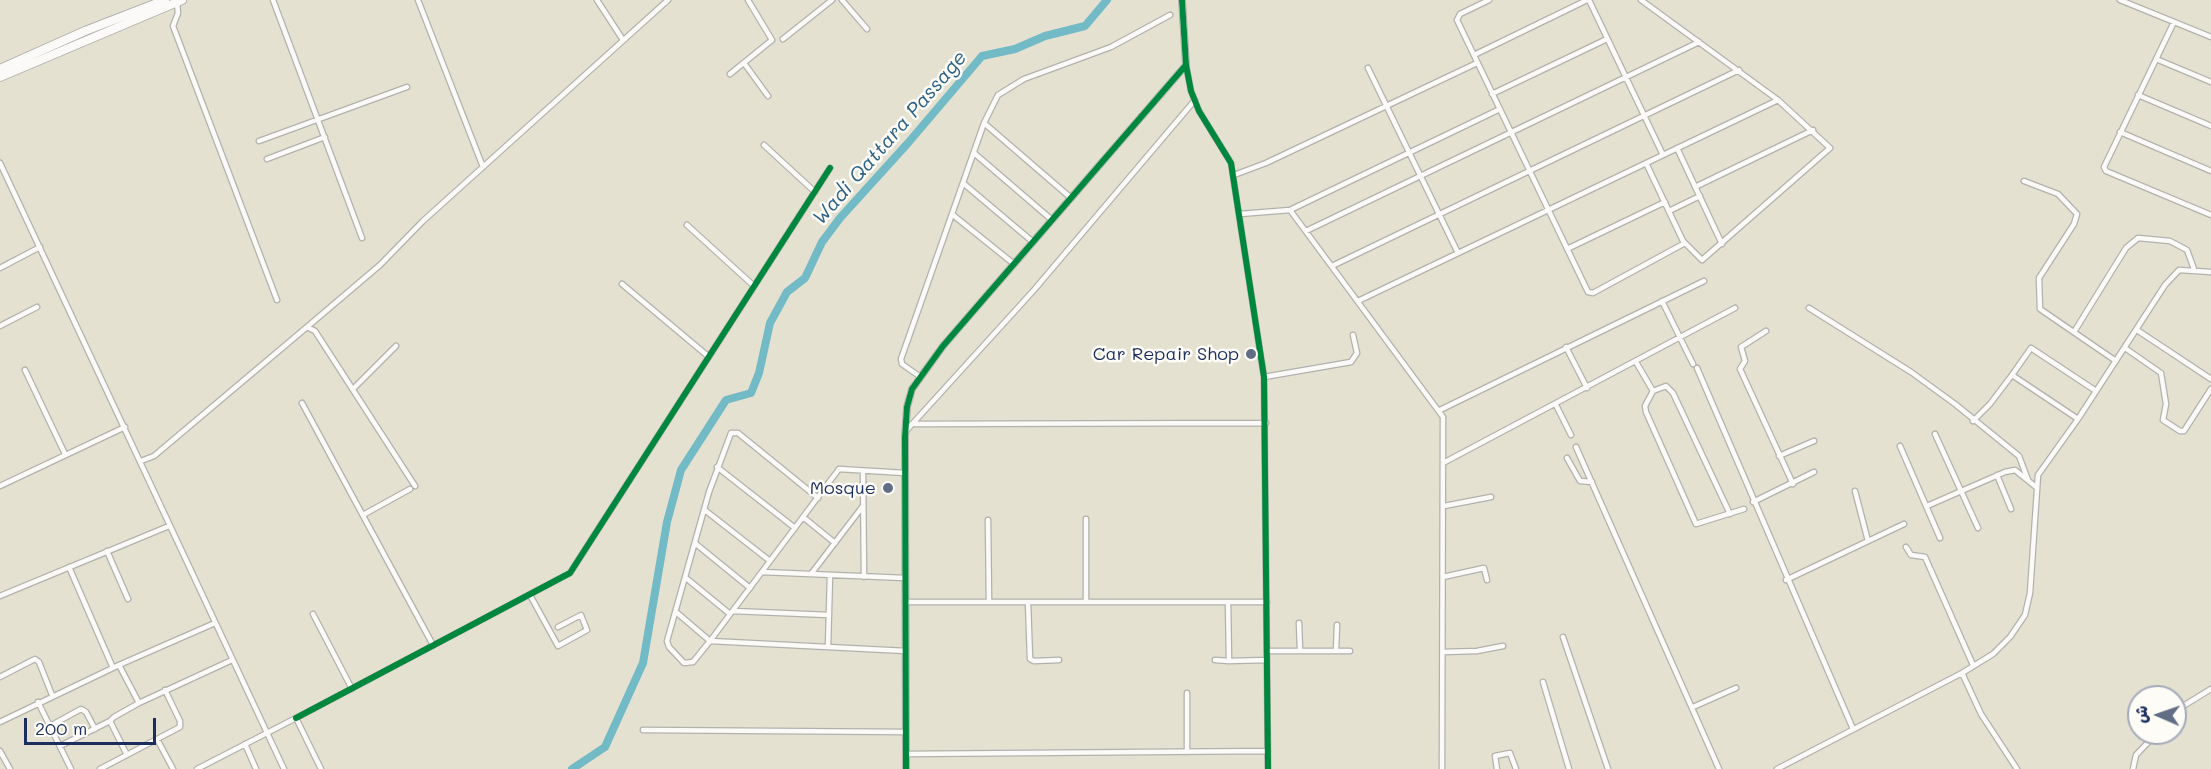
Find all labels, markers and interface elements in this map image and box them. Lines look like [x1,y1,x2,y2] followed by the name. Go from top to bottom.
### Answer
[808,46,972,230] water label: Wadi Qattara Passage
[1093,343,1239,365] place label: Car Repair Shop
[1244,347,1258,361] marker: Car Repair Shop
[810,477,876,499] place label: Mosque
[881,481,895,495] marker: Mosque
[2127,685,2187,745] north arrow
[2130,705,2151,724] text: ش
[27,706,159,744] scale bar
[35,716,87,740] text: 200 m

